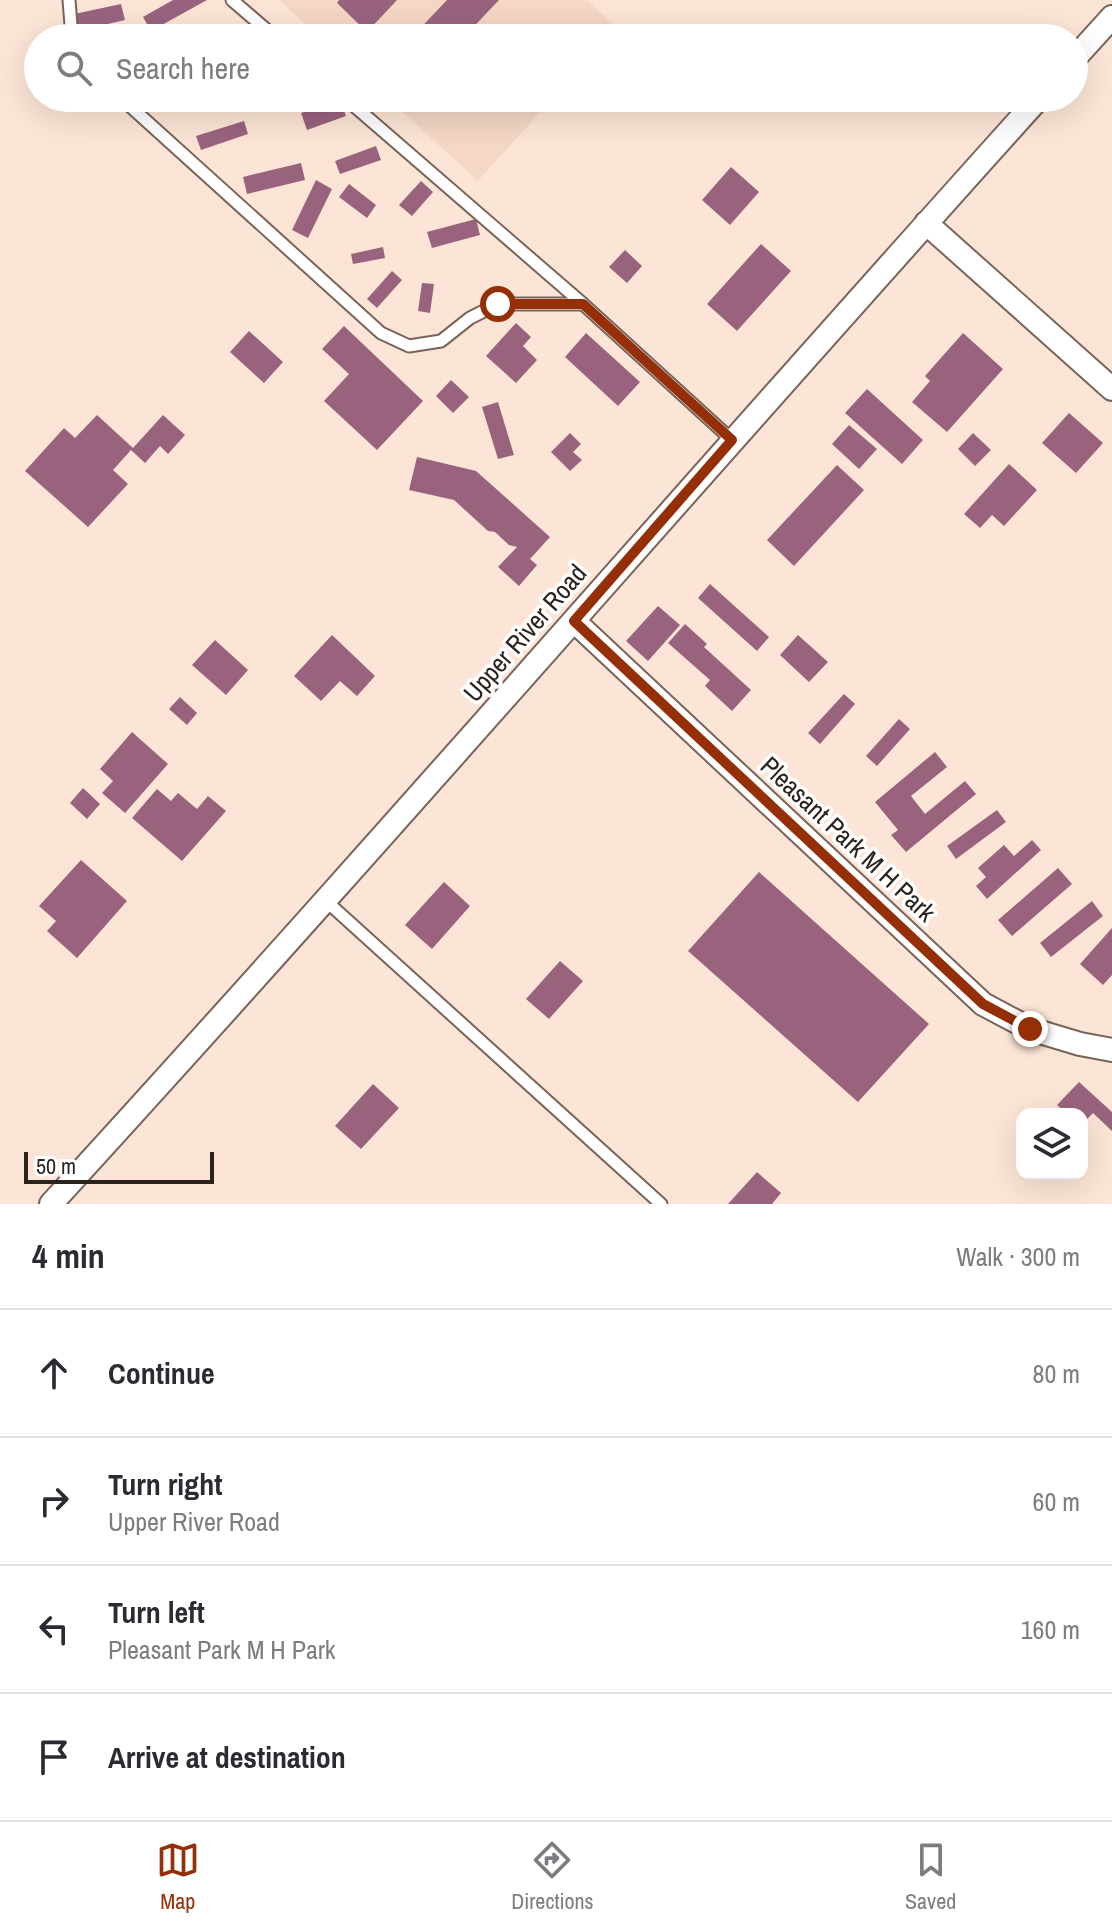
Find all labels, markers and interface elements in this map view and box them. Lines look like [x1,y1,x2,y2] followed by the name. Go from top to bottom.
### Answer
[24,24,1088,112] search box
[52,46,96,90] icon: search
[116,48,250,88] text: Search here
[480,286,516,322] route start
[455,556,594,709] street label: Upper River Road
[753,748,944,929] street label: Pleasant Park M H Park
[1012,1011,1048,1047] route end
[1016,1108,1088,1180] map controls
[1016,1108,1088,1180] button: layers
[24,1148,214,1184] scale bar
[36,1151,76,1181] text: 50 m
[32,1233,105,1279] text: 4 min
[956,1239,1080,1274] text: Walk · 300 m
[32,1351,76,1395] icon: ahead
[108,1353,215,1393] text: Continue
[1033,1356,1080,1391] text: 80 m
[108,1464,222,1504] text: Turn right
[32,1479,76,1523] icon: right
[1033,1484,1080,1519] text: 60 m
[108,1504,280,1539] text: Upper River Road
[108,1592,205,1632] text: Turn left
[32,1607,76,1651] icon: left
[1021,1612,1080,1647] text: 160 m
[108,1632,336,1667] text: Pleasant Park M H Park
[32,1735,76,1779] icon: arrive
[108,1737,346,1777] text: Arrive at destination
[156,1838,200,1916] tab: Map
[511,1838,594,1916] tab: Directions
[905,1838,956,1916] tab: Saved

